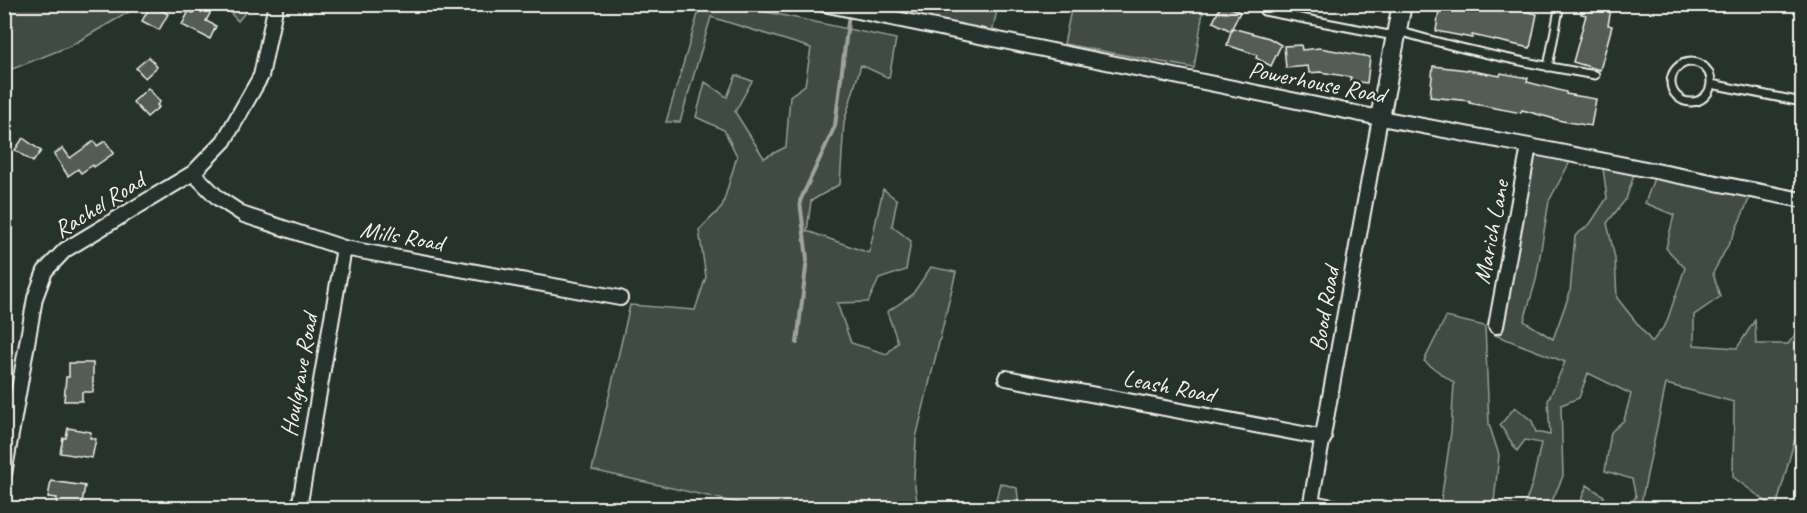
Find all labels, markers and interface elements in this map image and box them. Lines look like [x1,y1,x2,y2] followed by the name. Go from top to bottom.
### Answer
[1246,54,1391,111] street label: Powerhouse Road
[48,164,153,245] street label: Rachel Road
[1466,176,1516,286] street label: Marich Lane
[358,214,449,259] street label: Mills Road
[1302,261,1347,353] street label: Bood Road
[273,308,325,439] street label: Houlgrave Road
[1121,362,1221,410] street label: Leash Road

